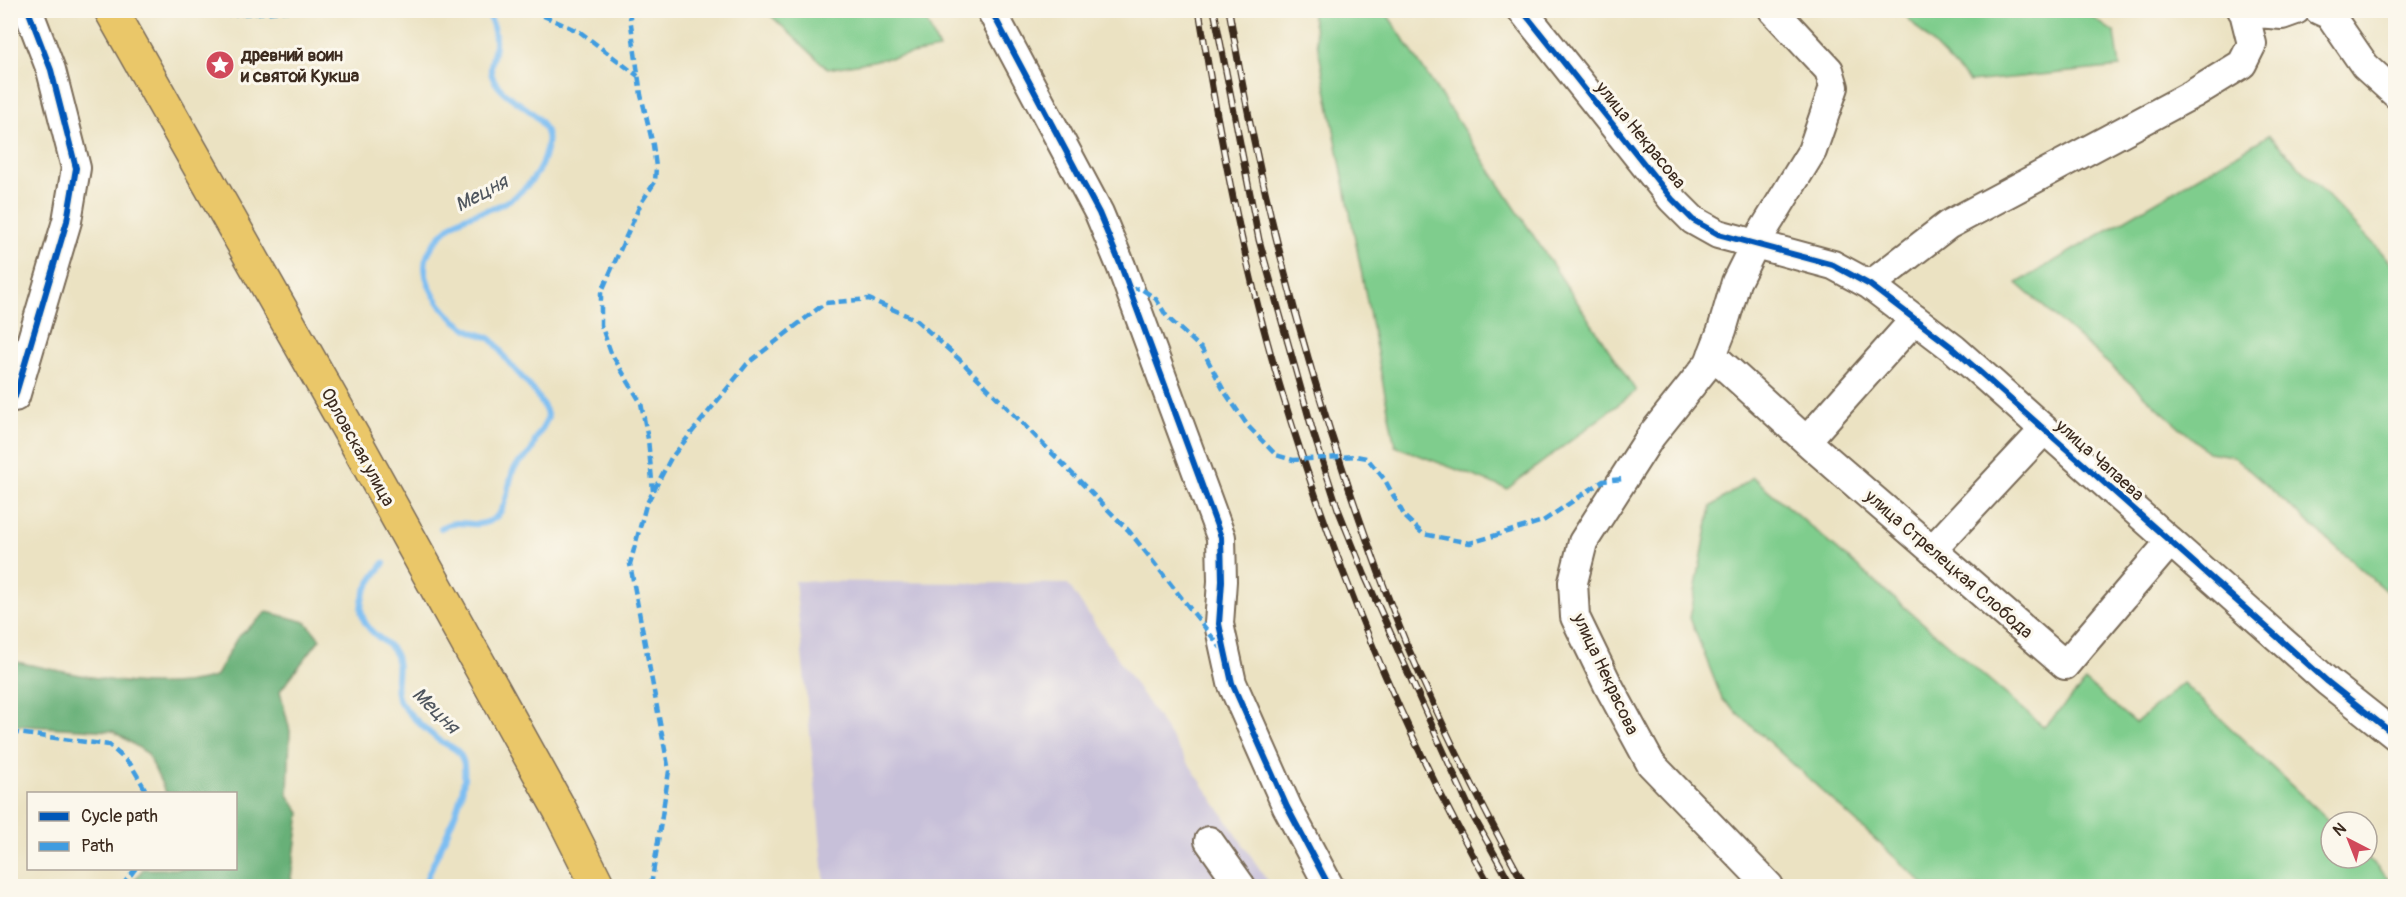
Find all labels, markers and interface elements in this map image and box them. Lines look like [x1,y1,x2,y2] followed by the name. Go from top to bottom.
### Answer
[240,44,360,88] place label: древний воин и святой Кукша
[204,49,236,81] place icon: древний воин и святой Кукша
[1590,76,1691,194] street label: улица Некрасова
[451,168,514,218] water label: Мецня
[316,384,400,511] street label: Орловская улица
[2050,414,2149,506] street label: улица Чапаева
[1859,484,2037,644] street label: улица Стрелецкая Слобода
[1567,609,1644,739] street label: улица Некрасова
[407,682,466,741] water label: Мецня
[27,792,237,870] legend
[81,805,158,828] text: Cycle path
[2319,810,2379,870] north arrow
[2329,818,2350,841] text: N
[81,835,114,858] text: Path

